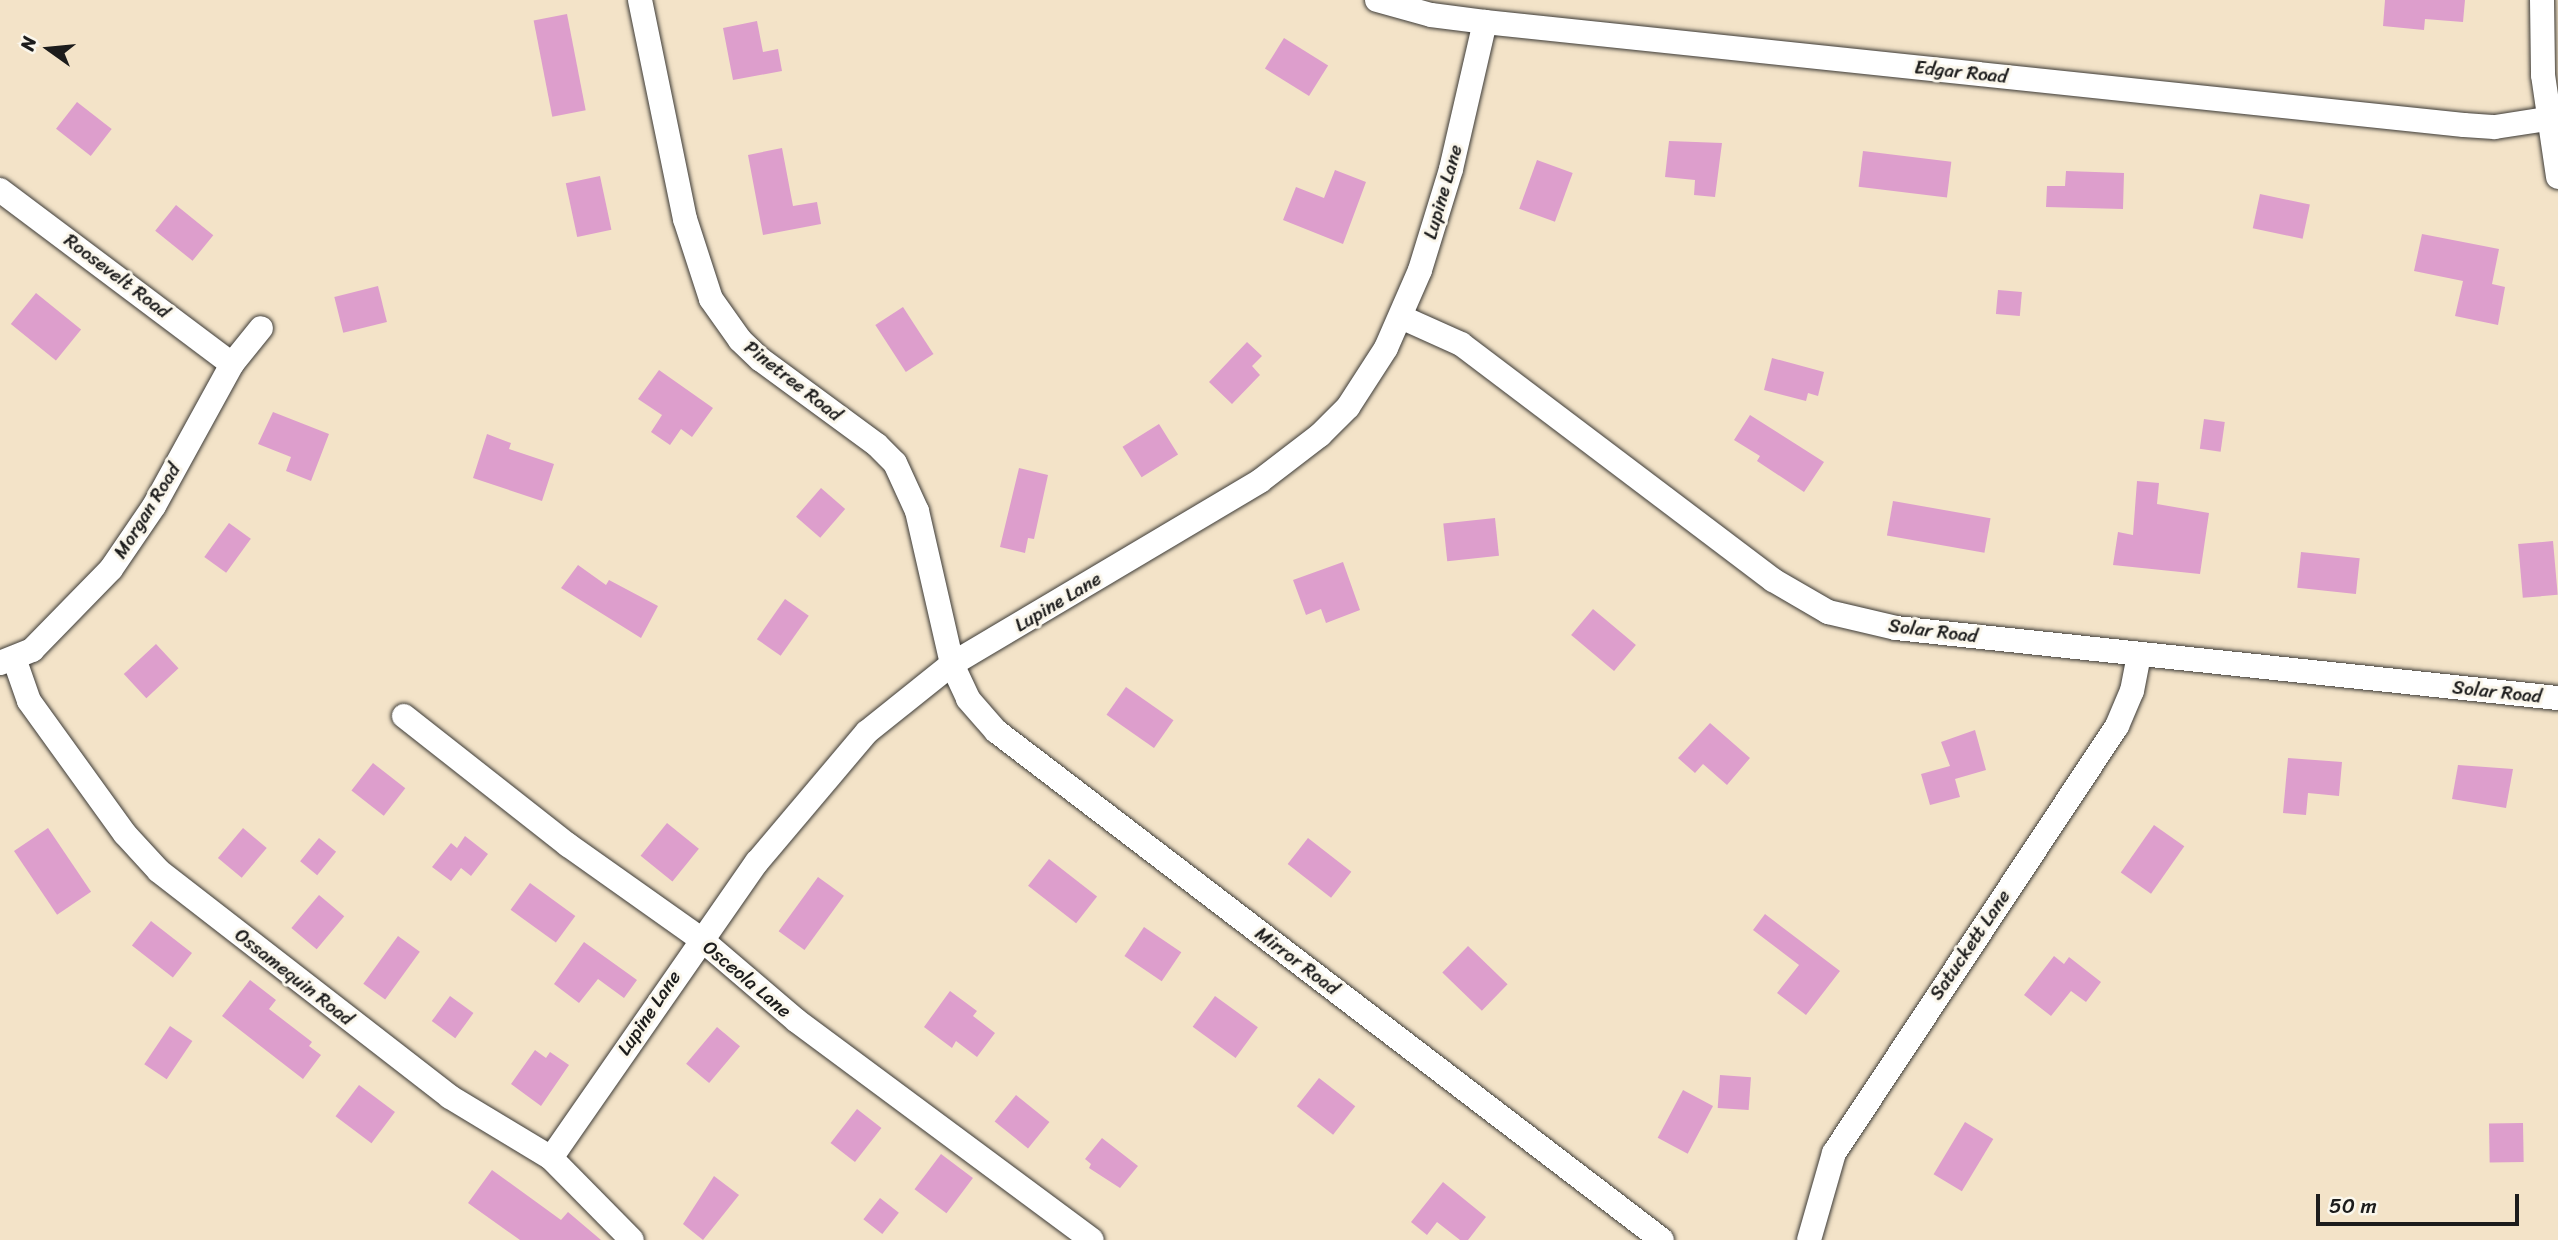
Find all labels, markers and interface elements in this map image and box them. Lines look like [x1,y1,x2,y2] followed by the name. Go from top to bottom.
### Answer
[14,14,84,84] north arrow
[11,33,46,54] text: N
[1913,56,2009,88] street label: Edgar Road
[1419,142,1467,242] street label: Lupine Lane
[60,229,174,323] street label: Roosevelt Road
[740,336,846,426] street label: Pinetree Road
[109,459,185,563] street label: Morgan Road
[1011,567,1105,637] street label: Lupine Lane
[1887,614,1979,648] street label: Solar Road
[2451,676,2543,708] street label: Solar Road
[1925,886,2015,1004] street label: Satuckett Lane
[1250,922,1344,1000] street label: Mirror Road
[230,924,358,1030] street label: Ossamequin Road
[698,936,796,1022] street label: Osceola Lane
[612,966,686,1060] street label: Lupine Lane
[2320,1180,2523,1224] scale bar
[2329,1187,2377,1225] text: 50 m

